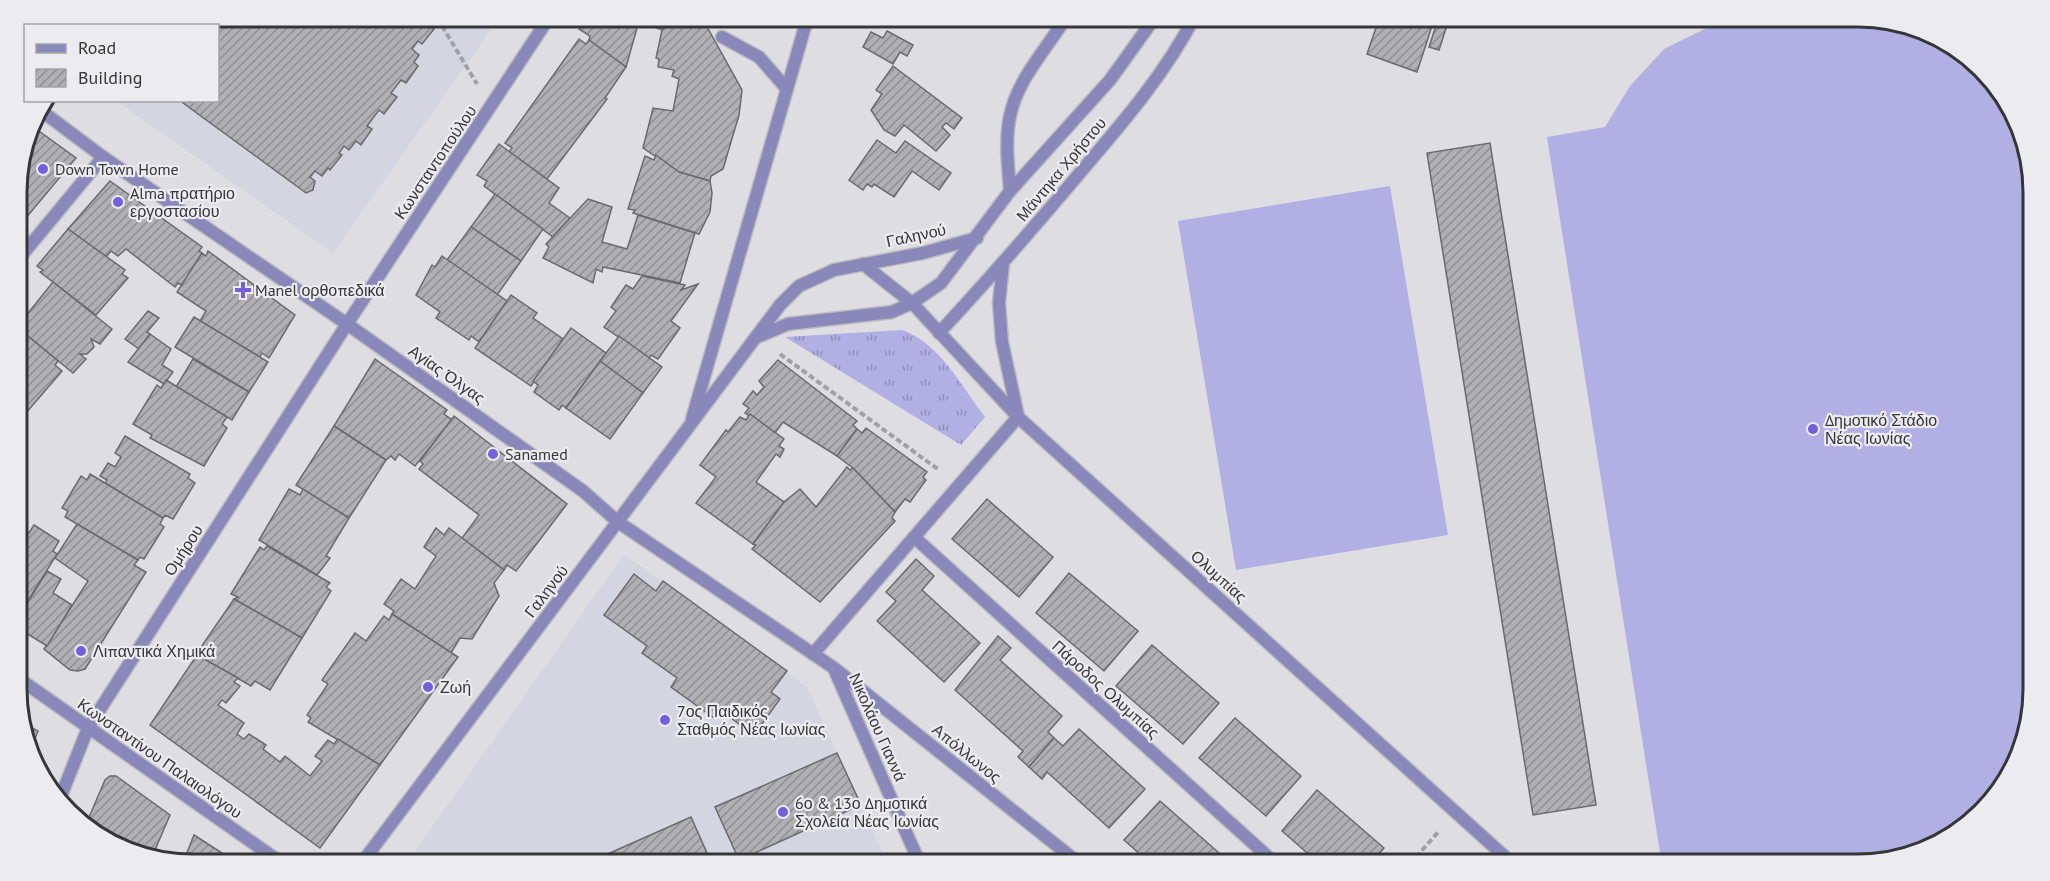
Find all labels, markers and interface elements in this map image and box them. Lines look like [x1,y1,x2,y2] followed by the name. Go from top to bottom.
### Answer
[24,24,219,102] legend
[78,36,116,59] text: Road
[78,66,142,89] text: Building
[390,101,480,223] street label: Κωνσταντοπούλου
[1012,113,1110,225] street label: Μάντηκα Χρήστου
[55,159,179,179] place label: Down Town Home
[36,162,50,176] marker: Down Town Home
[130,183,235,221] place label: Alma πρατήριο εργοστασίου
[111,195,125,209] marker: Alma πρατήριο εργοστασίου
[884,219,948,251] street label: Γαληνού
[255,280,385,300] place label: Manel ορθοπεδικά
[236,283,250,297] marker: Manel ορθοπεδικά
[405,340,489,408] street label: Αγίας Όλγας
[1825,410,1937,448] place label: Δημοτικό Στάδιο Νέας Ιωνίας
[1806,422,1820,436] marker: Δημοτικό Στάδιο Νέας Ιωνίας
[505,444,568,464] place label: Sanamed
[486,447,500,461] marker: Sanamed
[159,521,207,579] street label: Ομήρου
[1187,546,1251,607] street label: Ολυμπίας
[520,561,572,621] street label: Γαληνού
[1048,636,1164,743] street label: Πάροδος Ολυμπίας
[93,641,215,661] place label: Λιπαντικά Χημικά
[74,644,88,658] marker: Λιπαντικά Χημικά
[845,670,911,784] street label: Νικολάου Γιαννά
[440,677,471,697] place label: Ζωή
[421,680,435,694] marker: Ζωή
[74,694,246,822] street label: Κωνσταντίνου Παλαιολόγου
[677,701,826,739] place label: 7ος Παιδικός Σταθμός Νέας Ιωνίας
[658,713,672,727] marker: 7ος Παιδικός Σταθμός Νέας Ιωνίας
[929,719,1006,787] street label: Απόλλωνος
[795,793,939,831] place label: 6ο & 13ο Δημοτικά Σχολεία Νέας Ιωνίας
[776,805,790,819] marker: 6ο & 13ο Δημοτικά Σχολεία Νέας Ιωνίας

